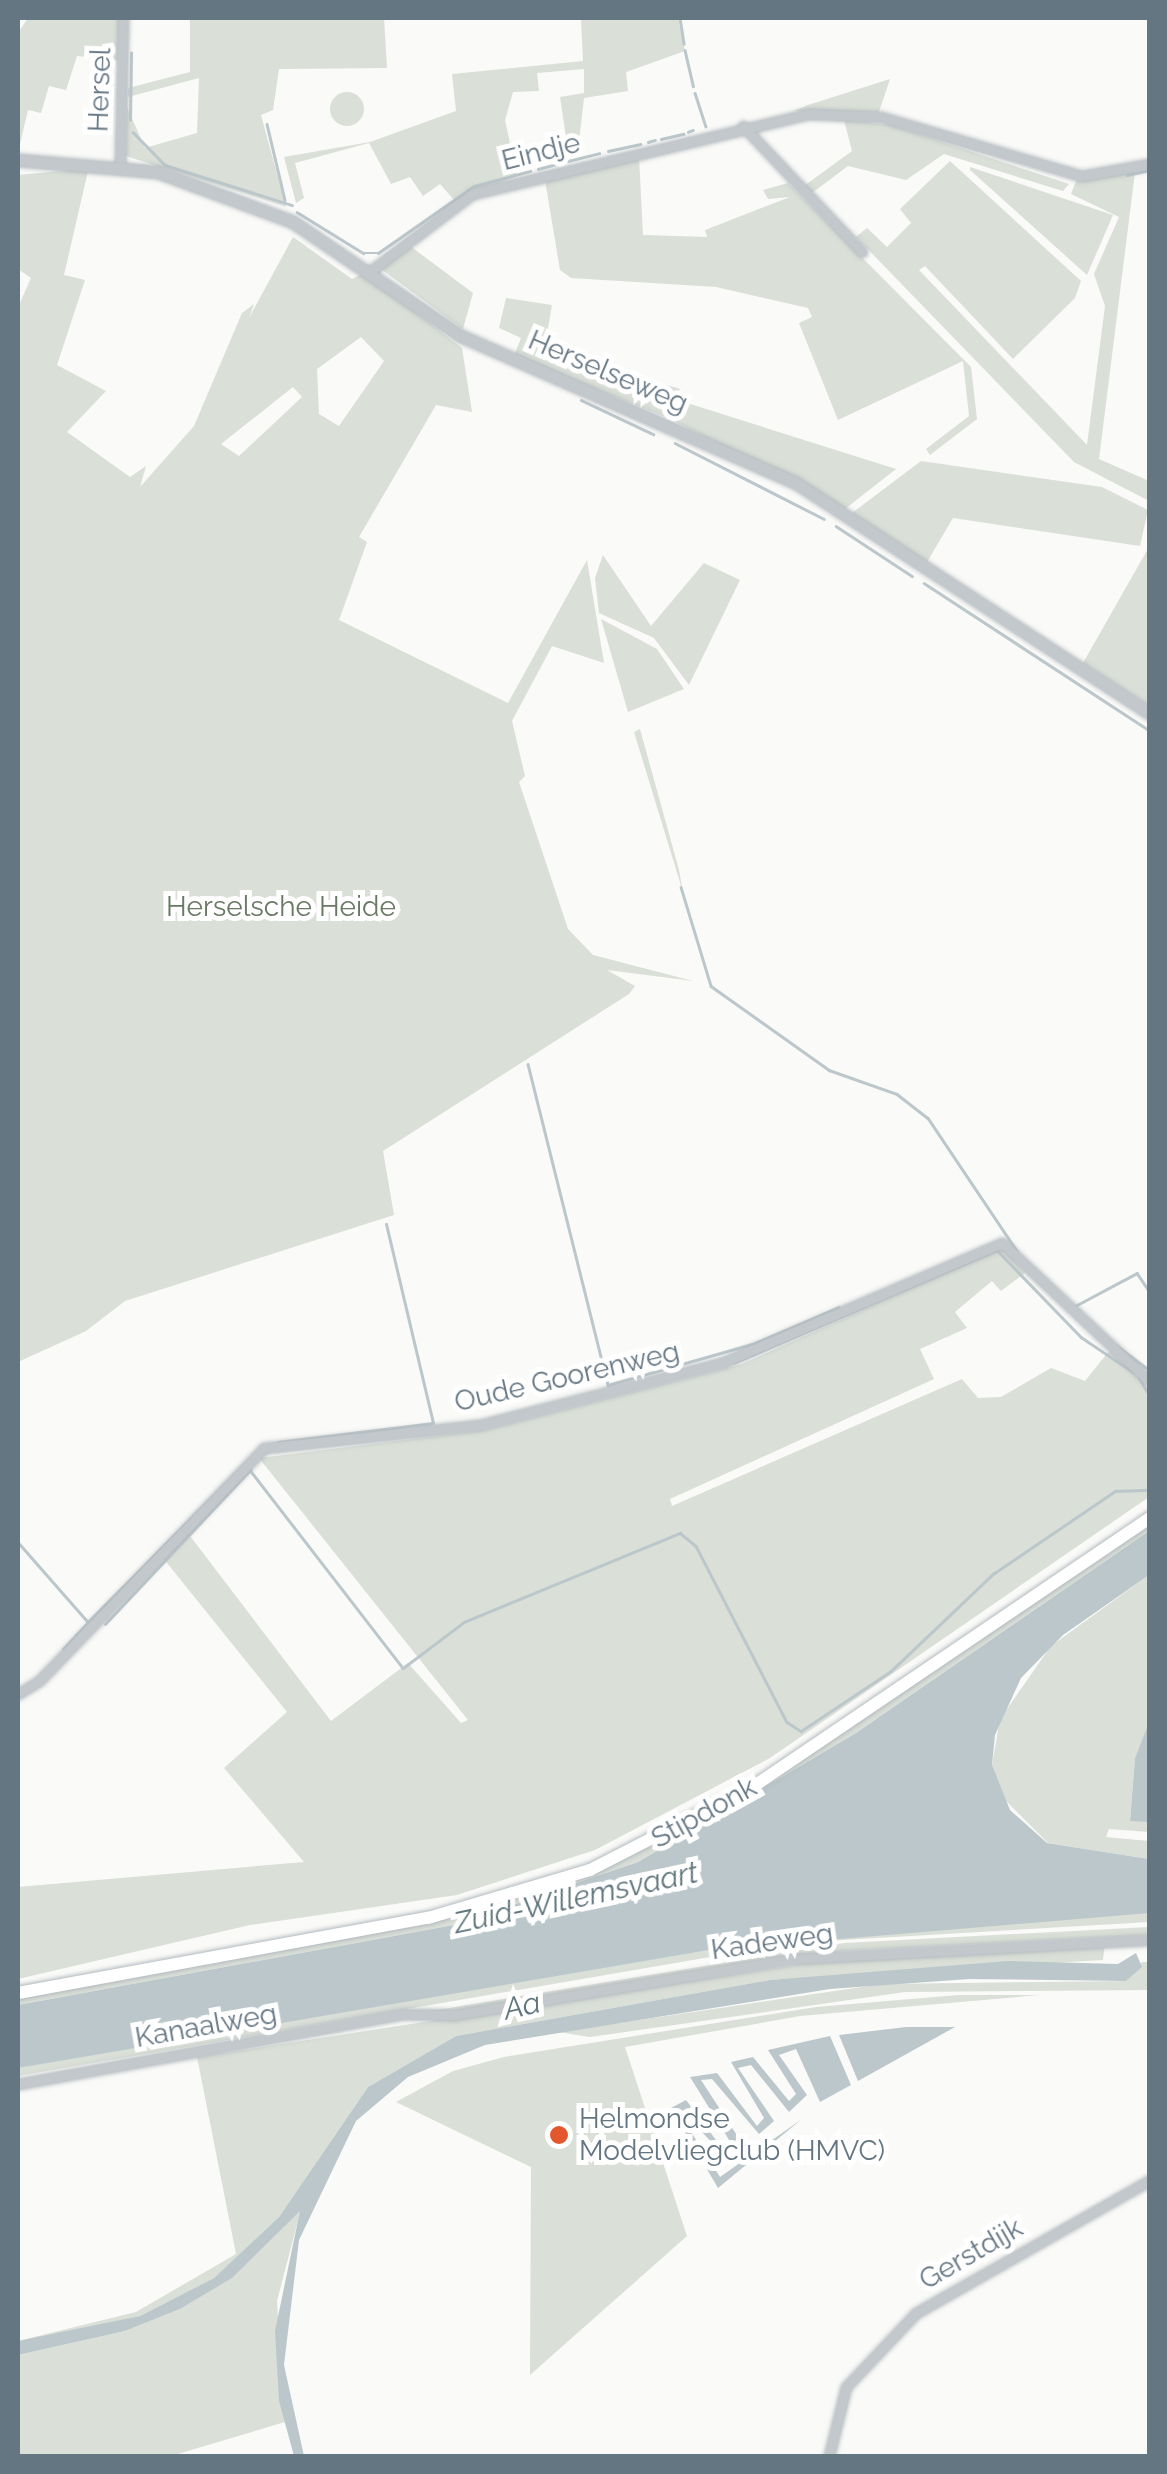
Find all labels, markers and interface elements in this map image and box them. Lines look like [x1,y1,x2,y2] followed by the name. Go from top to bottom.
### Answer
[82,47,118,133] street label: Hersel
[498,126,584,178] street label: Eindje
[523,323,693,421] street label: Herselseweg
[166,890,396,924] park label: Herselsche Heide
[451,1335,683,1419] street label: Oude Goorenweg
[646,1770,762,1856] street label: Stipdonk
[451,1855,701,1941] water label: Zuid-Willemsvaart
[709,1917,835,1967] street label: Kadeweg
[500,1984,544,2028] water label: Aa
[133,1997,279,2055] street label: Kanaalweg
[579,2102,885,2168] place label: Helmondse Modelvliegclub (HMVC)
[548,2124,570,2146] marker: Helmondse Modelvliegclub (HMVC)
[913,2211,1029,2297] street label: Gerstdijk

